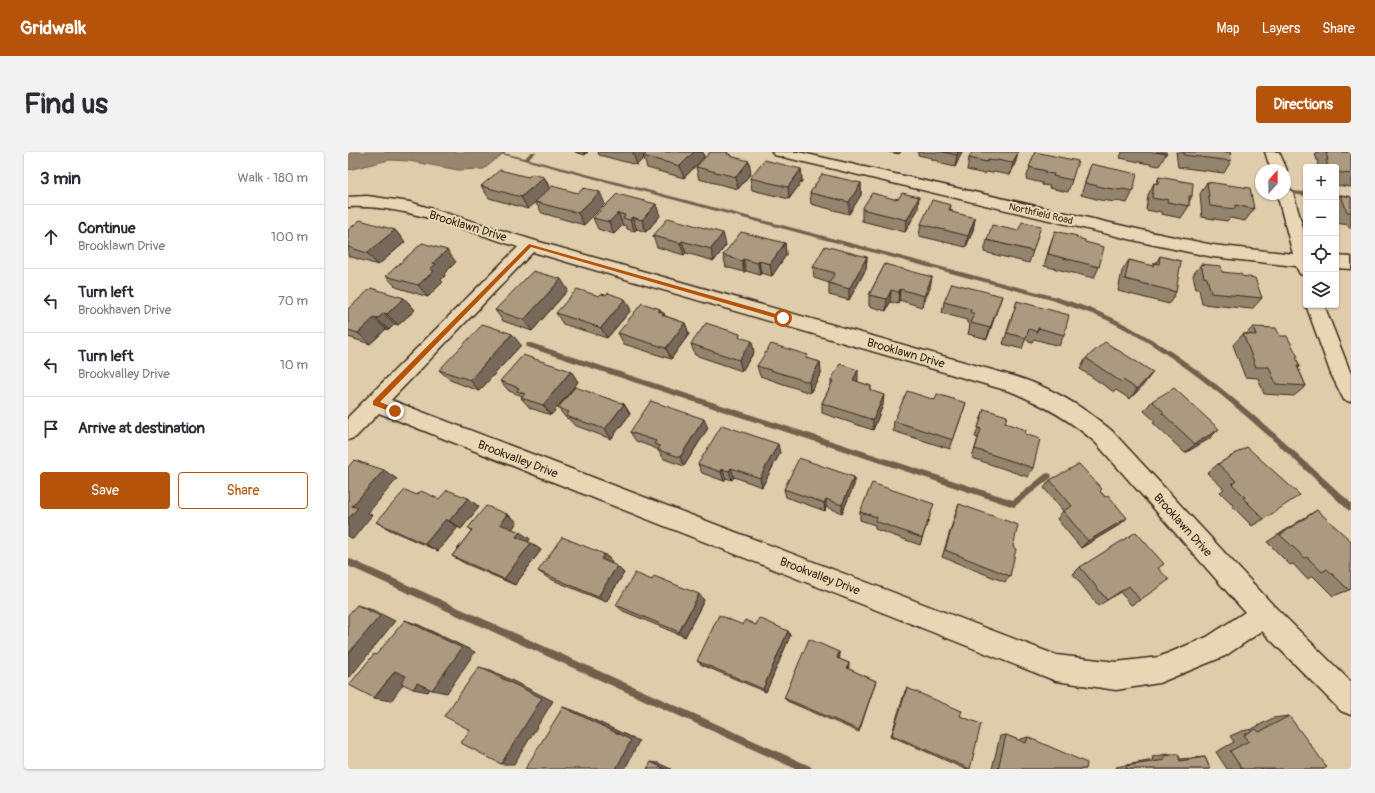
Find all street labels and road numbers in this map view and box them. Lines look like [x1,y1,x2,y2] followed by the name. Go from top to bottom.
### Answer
[1008,201,1074,227] street label: Northfield Road
[427,208,509,245] street label: Brooklawn Drive
[865,335,947,372] street label: Brooklawn Drive
[476,437,560,482] street label: Brookvalley Drive
[1150,490,1215,560] street label: Brooklawn Drive
[778,554,862,599] street label: Brookvalley Drive

